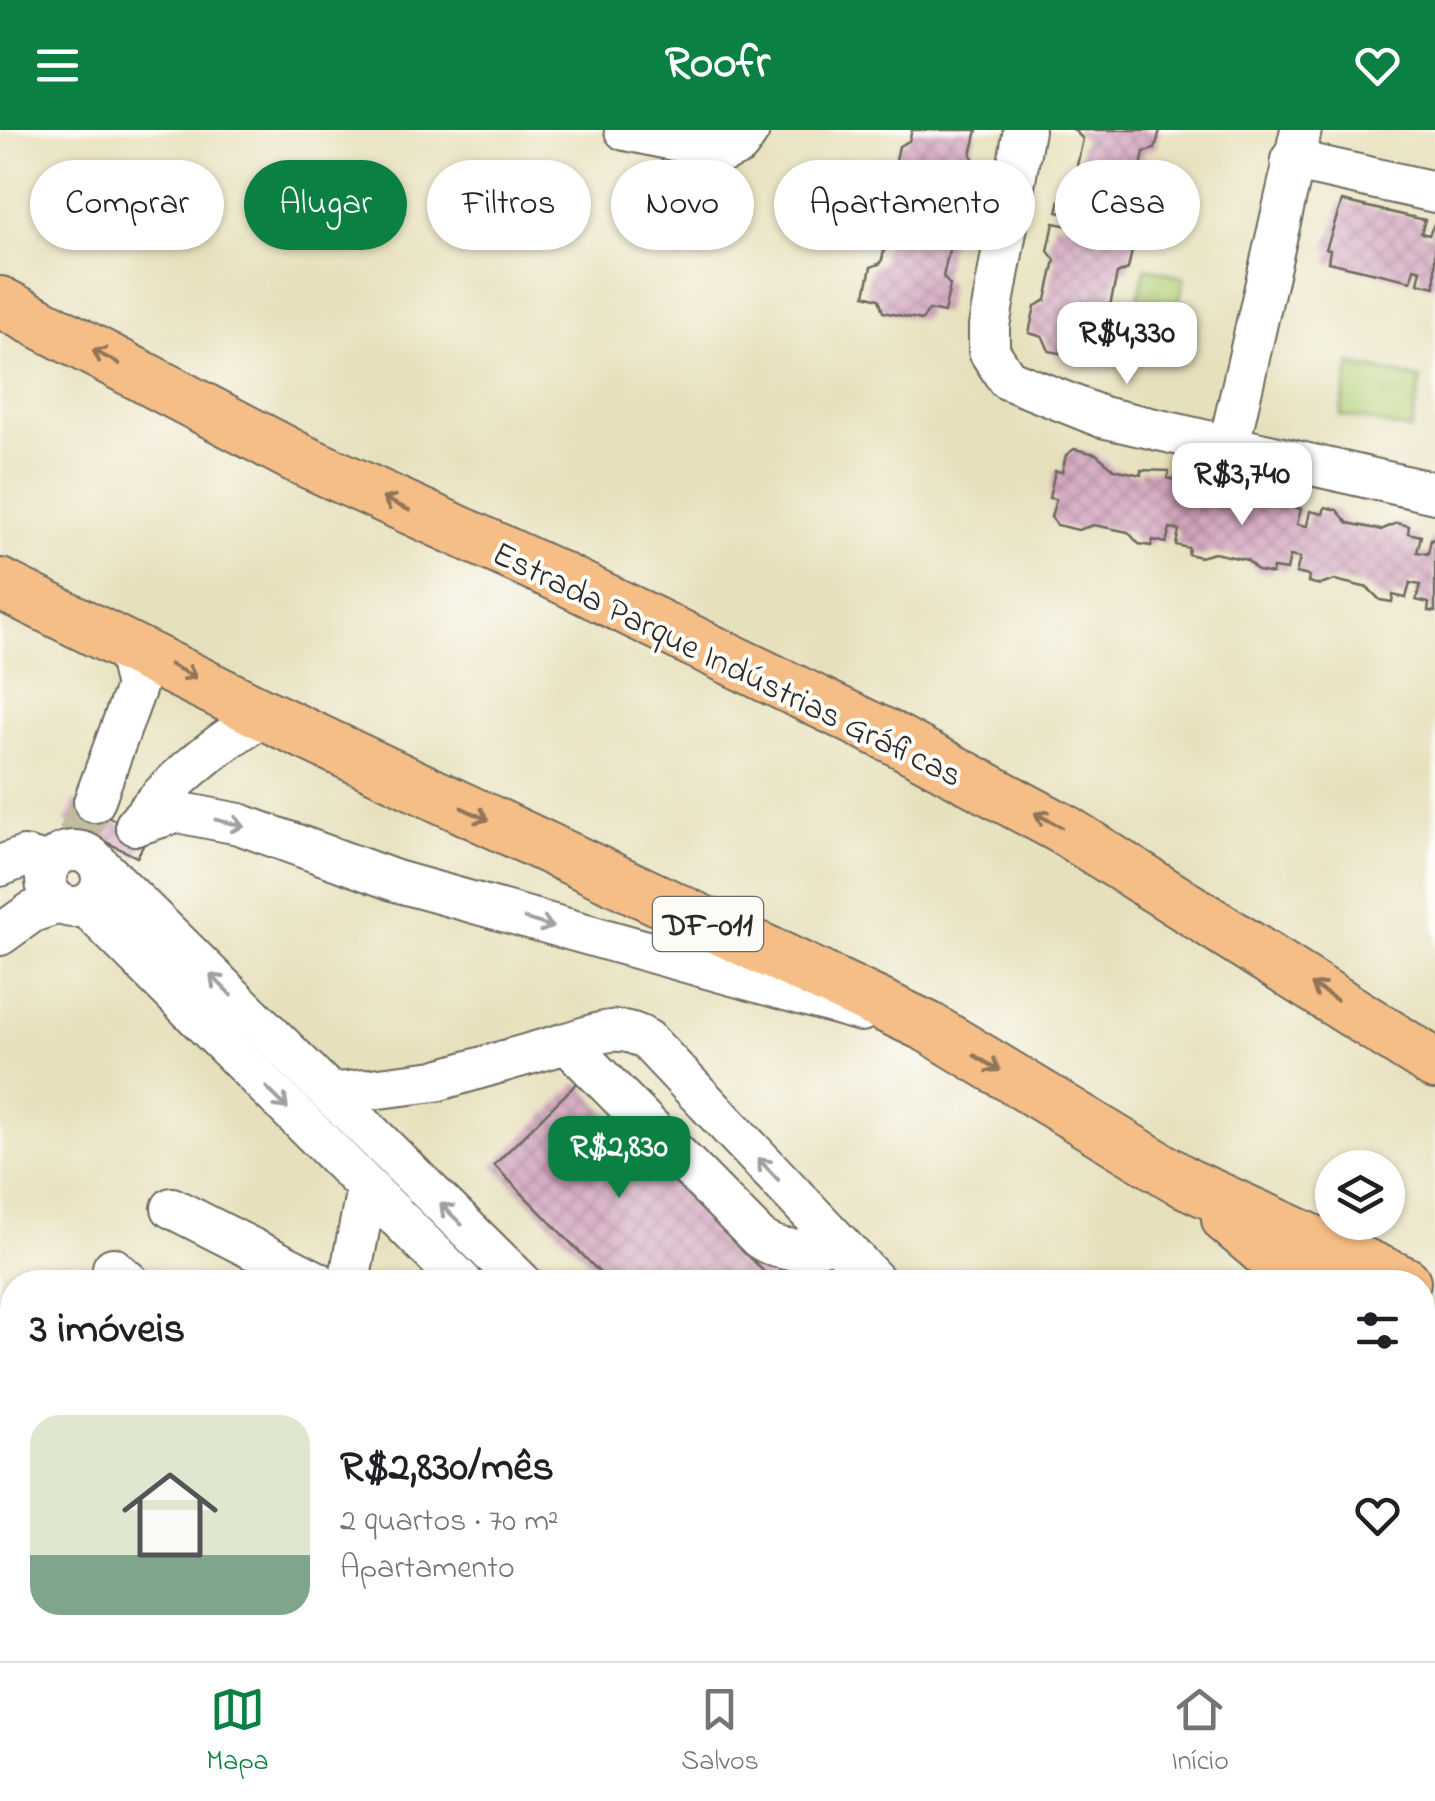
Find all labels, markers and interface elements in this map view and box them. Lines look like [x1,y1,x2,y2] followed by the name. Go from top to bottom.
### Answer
[665,32,770,98] text: Roofr
[30,38,85,93] icon: menu
[1350,38,1405,93] icon: heart
[30,160,224,250] chip: Comprar
[244,160,407,250] chip: Alugar
[427,160,591,250] chip: Filtros
[611,160,754,250] chip: Novo
[774,160,1035,250] chip: Apartamento
[1055,160,1200,250] chip: Casa
[1035,302,1219,387] pin: R$4,330
[1079,311,1175,358] text: R$4,330
[92,347,122,366] one-way arrow
[1150,443,1334,528] pin: R$3,740
[1194,452,1290,499] text: R$3,740
[382,494,412,513] one-way arrow
[483,530,970,802] street label: Estrada Parque Indústrias Gráficas
[167,662,197,681] one-way arrow
[459,805,489,824] one-way arrow
[1033,810,1063,830] one-way arrow
[213,815,245,833] one-way arrow
[653,897,763,951] road number: DF-011
[523,915,554,933] one-way arrow
[209,973,233,997] one-way arrow
[1310,982,1339,1002] one-way arrow
[972,1053,1001,1073] one-way arrow
[265,1086,289,1110] one-way arrow
[527,1116,711,1201] pin: R$2,830
[570,1125,668,1172] text: R$2,830
[1315,1150,1405,1240] map controls
[1315,1150,1405,1240] button: layers
[756,1157,780,1181] one-way arrow
[440,1202,464,1226] one-way arrow
[30,1300,185,1361] text: 3 imóveis
[1350,1303,1405,1358] icon: filters
[340,1438,554,1499] text: R$2,830/mês
[110,1455,230,1575] icon: home
[1350,1488,1405,1543] icon: heart
[340,1499,558,1546] text: 2 quartos · 70 m²
[340,1546,515,1593] text: Apartamento
[206,1682,269,1783] tab: Mapa
[681,1682,759,1783] tab: Salvos
[1171,1682,1229,1783] tab: Início

